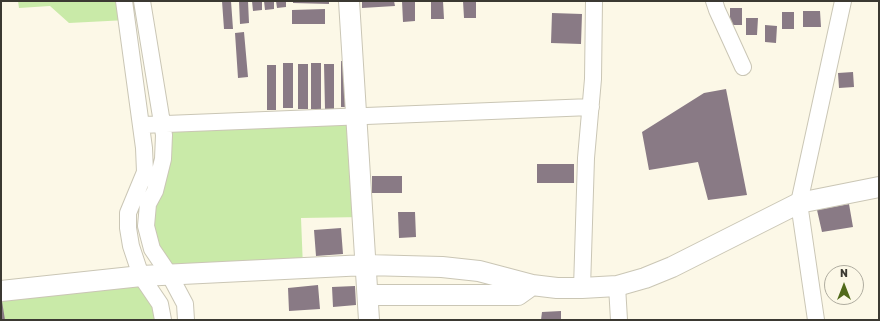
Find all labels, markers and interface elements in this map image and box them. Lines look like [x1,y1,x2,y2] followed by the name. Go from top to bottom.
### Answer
[824,265,864,305] north arrow
[840,267,848,280] text: N

